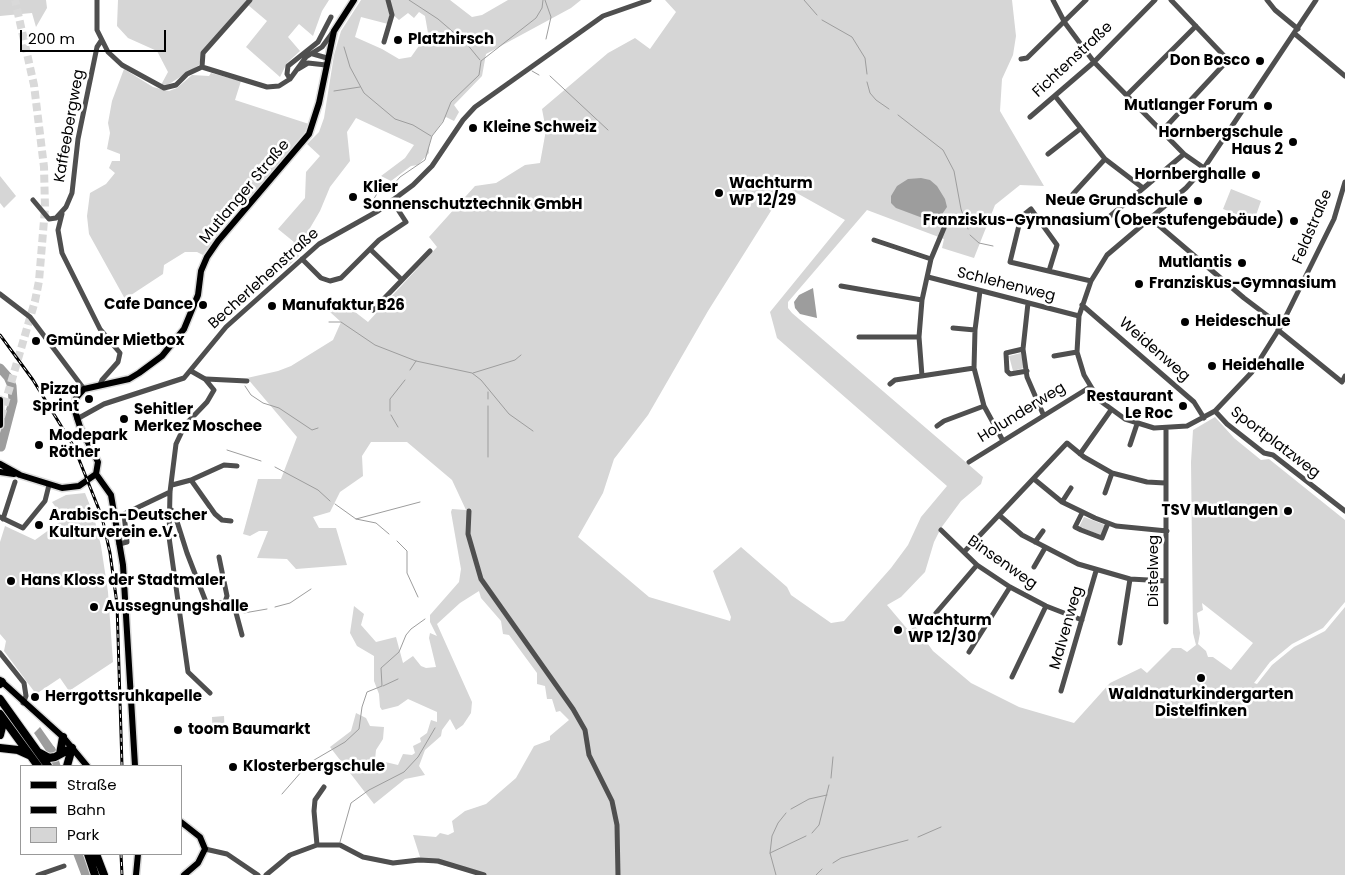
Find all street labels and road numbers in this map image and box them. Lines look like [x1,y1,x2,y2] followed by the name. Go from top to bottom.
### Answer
[1029,18,1117,102] street label: Fichtenstraße
[51,68,89,184] street label: Kaffeebergweg
[196,136,294,248] street label: Mutlanger Straße
[1289,187,1337,267] street label: Feldstraße
[205,225,323,333] street label: Becherlehenstraße
[955,264,1057,306] street label: Schlehenweg
[1115,314,1193,386] street label: Weidenweg
[975,379,1069,447] street label: Holunderweg
[1227,403,1323,483] street label: Sportplatzweg
[964,532,1040,594] street label: Binsenweg
[1145,535,1163,607] street label: Distelweg
[1047,584,1087,672] street label: Malvenweg

